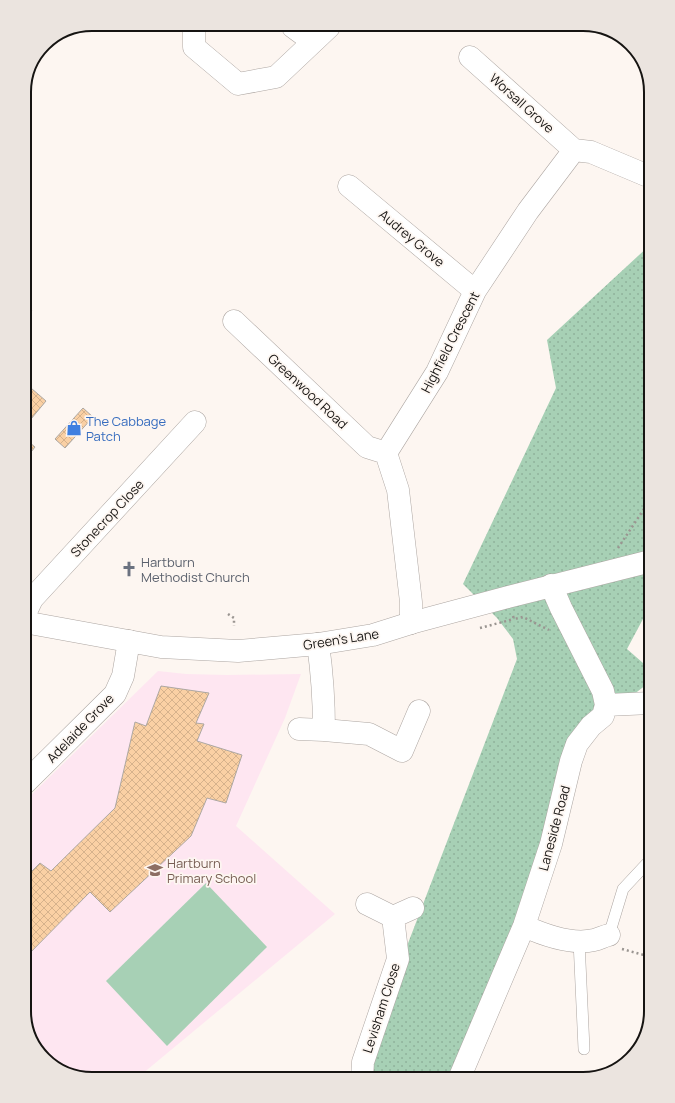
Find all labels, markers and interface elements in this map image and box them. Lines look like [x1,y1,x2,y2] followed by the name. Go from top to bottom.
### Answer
[486,69,559,137] street label: Worsall Grove
[375,205,449,271] street label: Audrey Grove
[417,288,483,396] street label: Highfield Crescent
[264,349,352,433] street label: Greenwood Road
[86,412,167,445] place label: The Cabbage Patch
[65,419,83,437] shop icon: The Cabbage Patch
[66,475,148,561] street label: Stonecrop Close
[141,553,250,586] place label: Hartburn Methodist Church
[120,560,138,578] church icon: Hartburn Methodist Church
[302,624,380,654] street label: Green's Lane
[42,689,118,767] street label: Adelaide Grove
[534,783,574,873] street label: Laneside Road
[167,854,256,887] place label: Hartburn Primary School
[146,861,164,879] school or university icon: Hartburn Primary School
[358,960,404,1055] street label: Levisham Close

